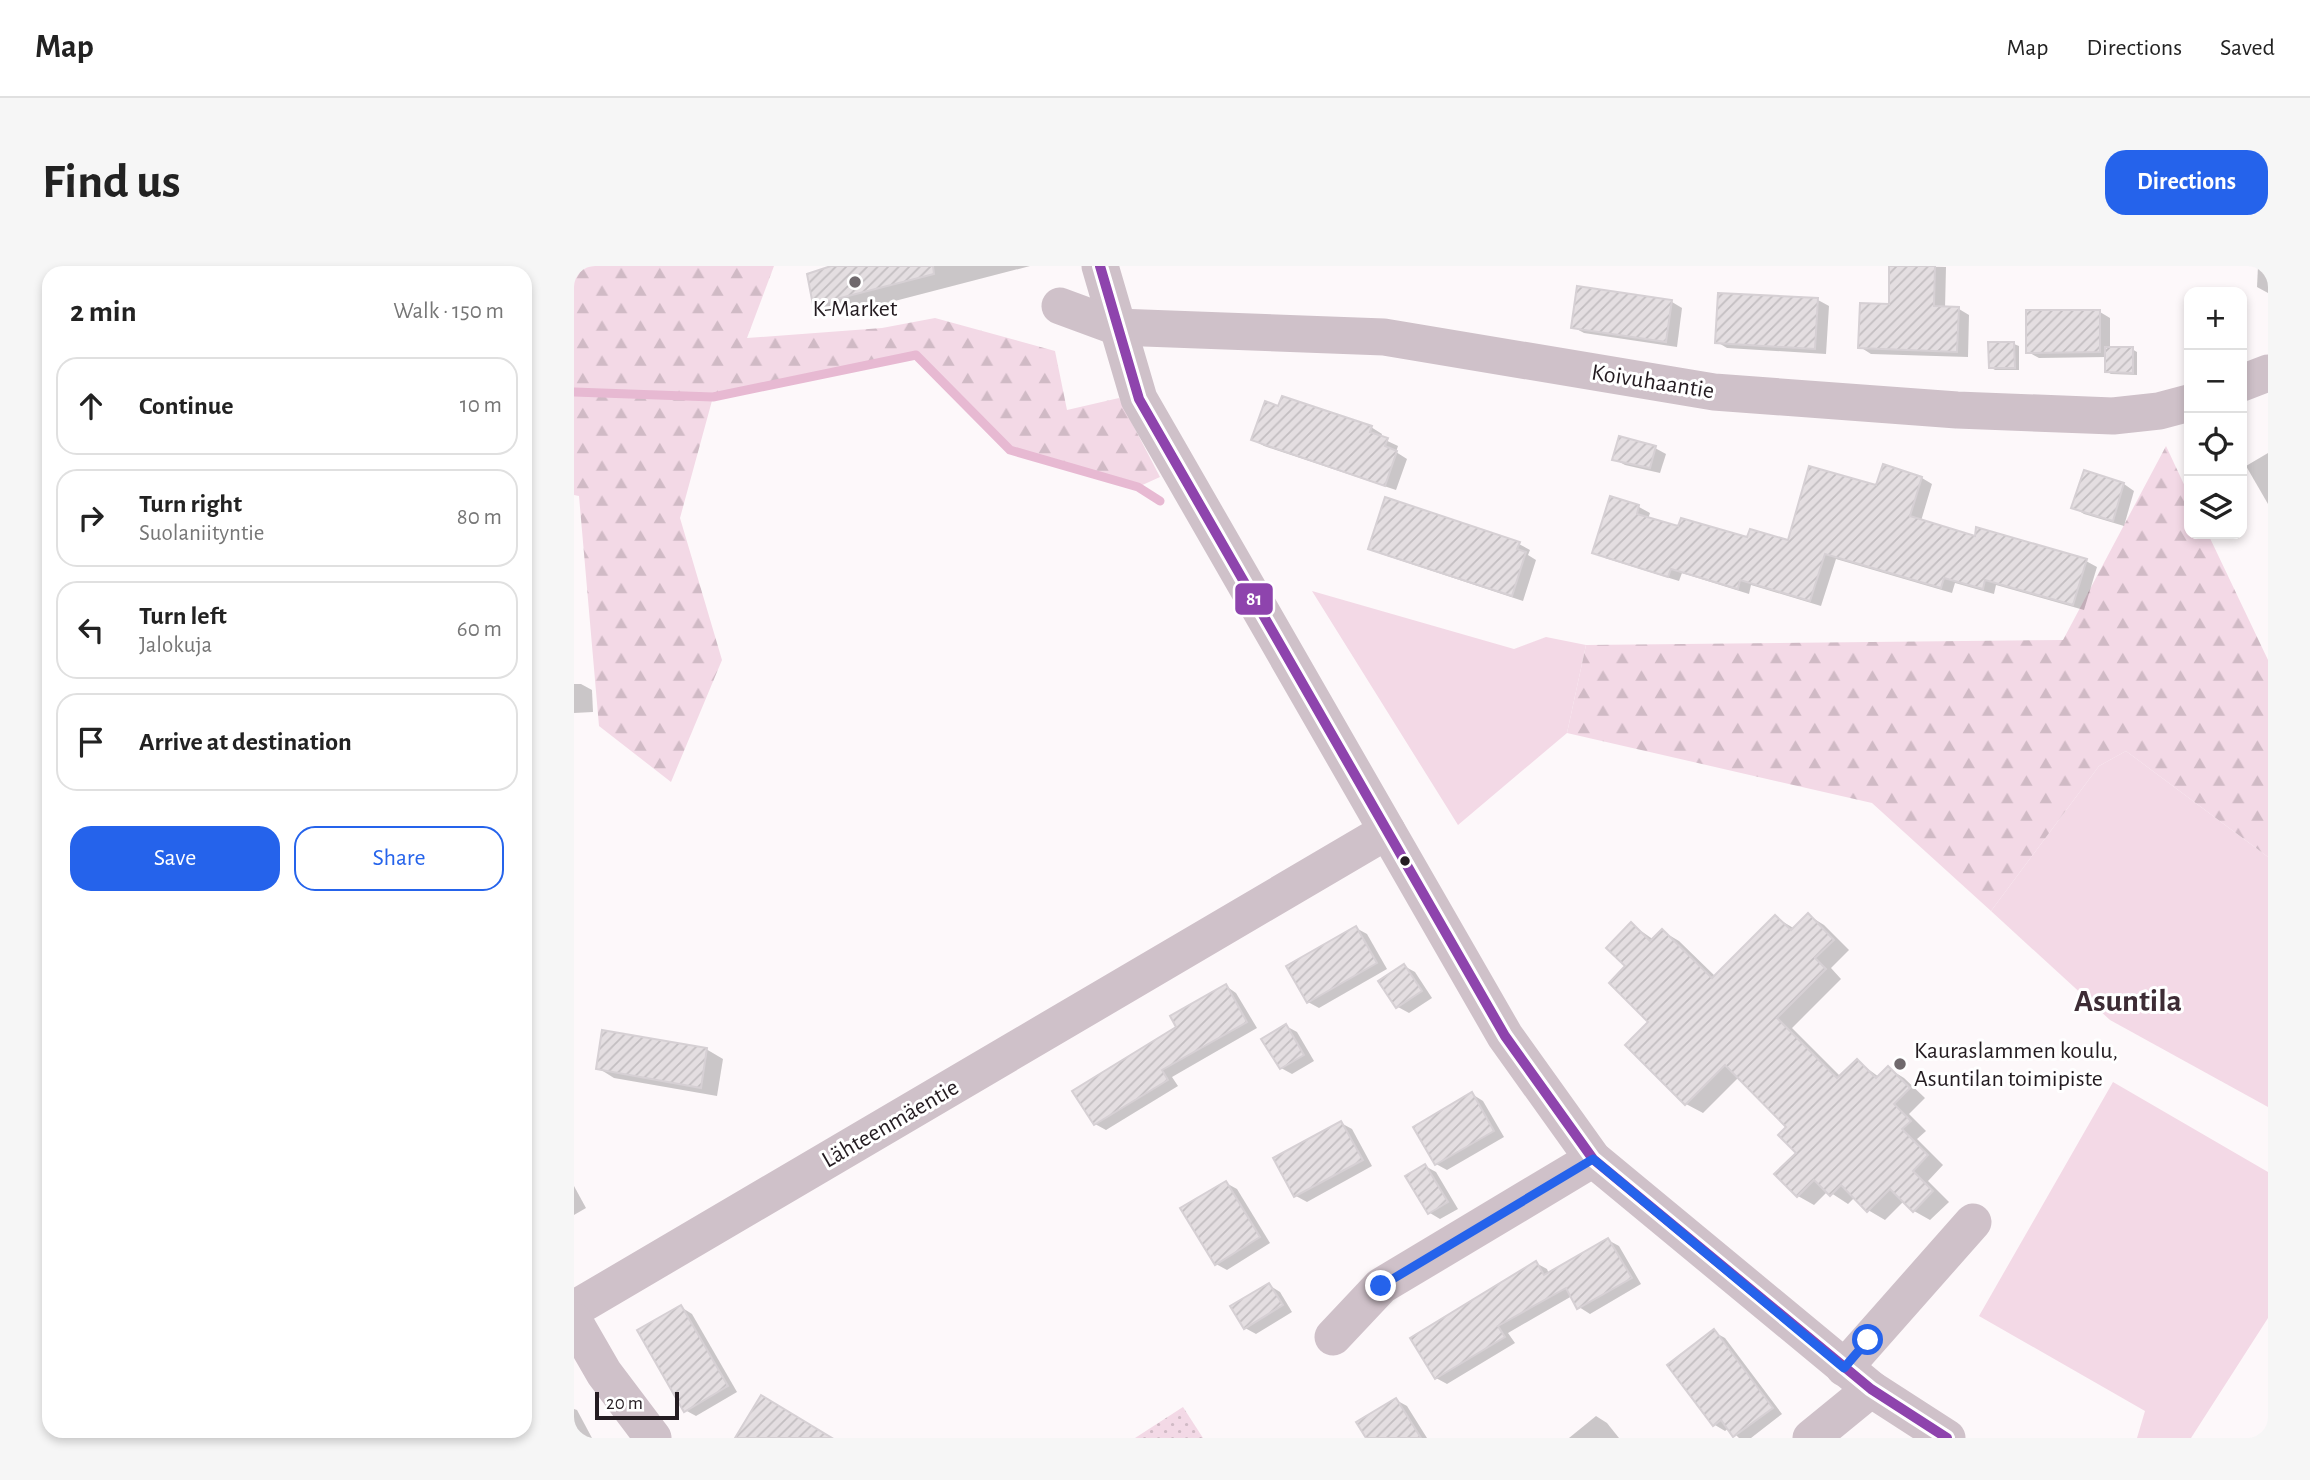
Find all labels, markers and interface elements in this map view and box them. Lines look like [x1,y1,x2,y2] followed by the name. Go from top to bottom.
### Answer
[35,31,94,64] text: Map
[2006,36,2048,60] text: Map
[2086,36,2182,60] text: Directions
[2220,36,2275,60] text: Saved
[2105,150,2268,215] button: Directions
[42,158,181,207] text: Find us
[847,274,863,290] marker: K-Market
[2184,287,2247,539] map controls
[2184,287,2247,350] button: +
[70,297,137,327] text: 2 min
[813,297,898,321] place label: K-Market
[393,300,504,323] text: Walk · 150 m
[2184,350,2247,413] button: −
[1590,360,1716,404] street label: Koivuhaantie
[72,387,110,425] icon: ahead
[139,393,234,419] text: Continue
[460,394,502,417] text: 10 m
[2184,413,2247,476] button: locate
[2184,476,2247,539] button: layers
[139,491,242,517] text: Turn right
[72,499,110,537] icon: right
[457,506,502,529] text: 80 m
[139,522,264,545] text: Suolaniityntie
[1234,582,1274,616] line badge: 81
[1246,590,1262,609] text: 81
[139,603,227,629] text: Turn left
[72,611,110,649] icon: left
[457,618,502,641] text: 60 m
[139,634,212,657] text: Jalokuja
[72,723,110,761] icon: arrive
[139,729,352,755] text: Arrive at destination
[70,826,280,891] button: Save
[294,826,504,891] button: Share
[1398,854,1412,868] unlabelled marker
[2074,985,2182,1017] district label: Asuntila
[1914,1039,2118,1091] place label: Kauraslammen koulu, Asuntilan toimipiste
[1892,1056,1908,1072] marker: Kauraslammen koulu, Asuntilan toimipiste
[818,1075,963,1173] street label: Lähteenmäentie
[1365,1270,1396,1301] route end
[1852,1324,1883,1355] route start
[595,1389,679,1421] scale bar
[606,1394,643,1413] text: 20 m

